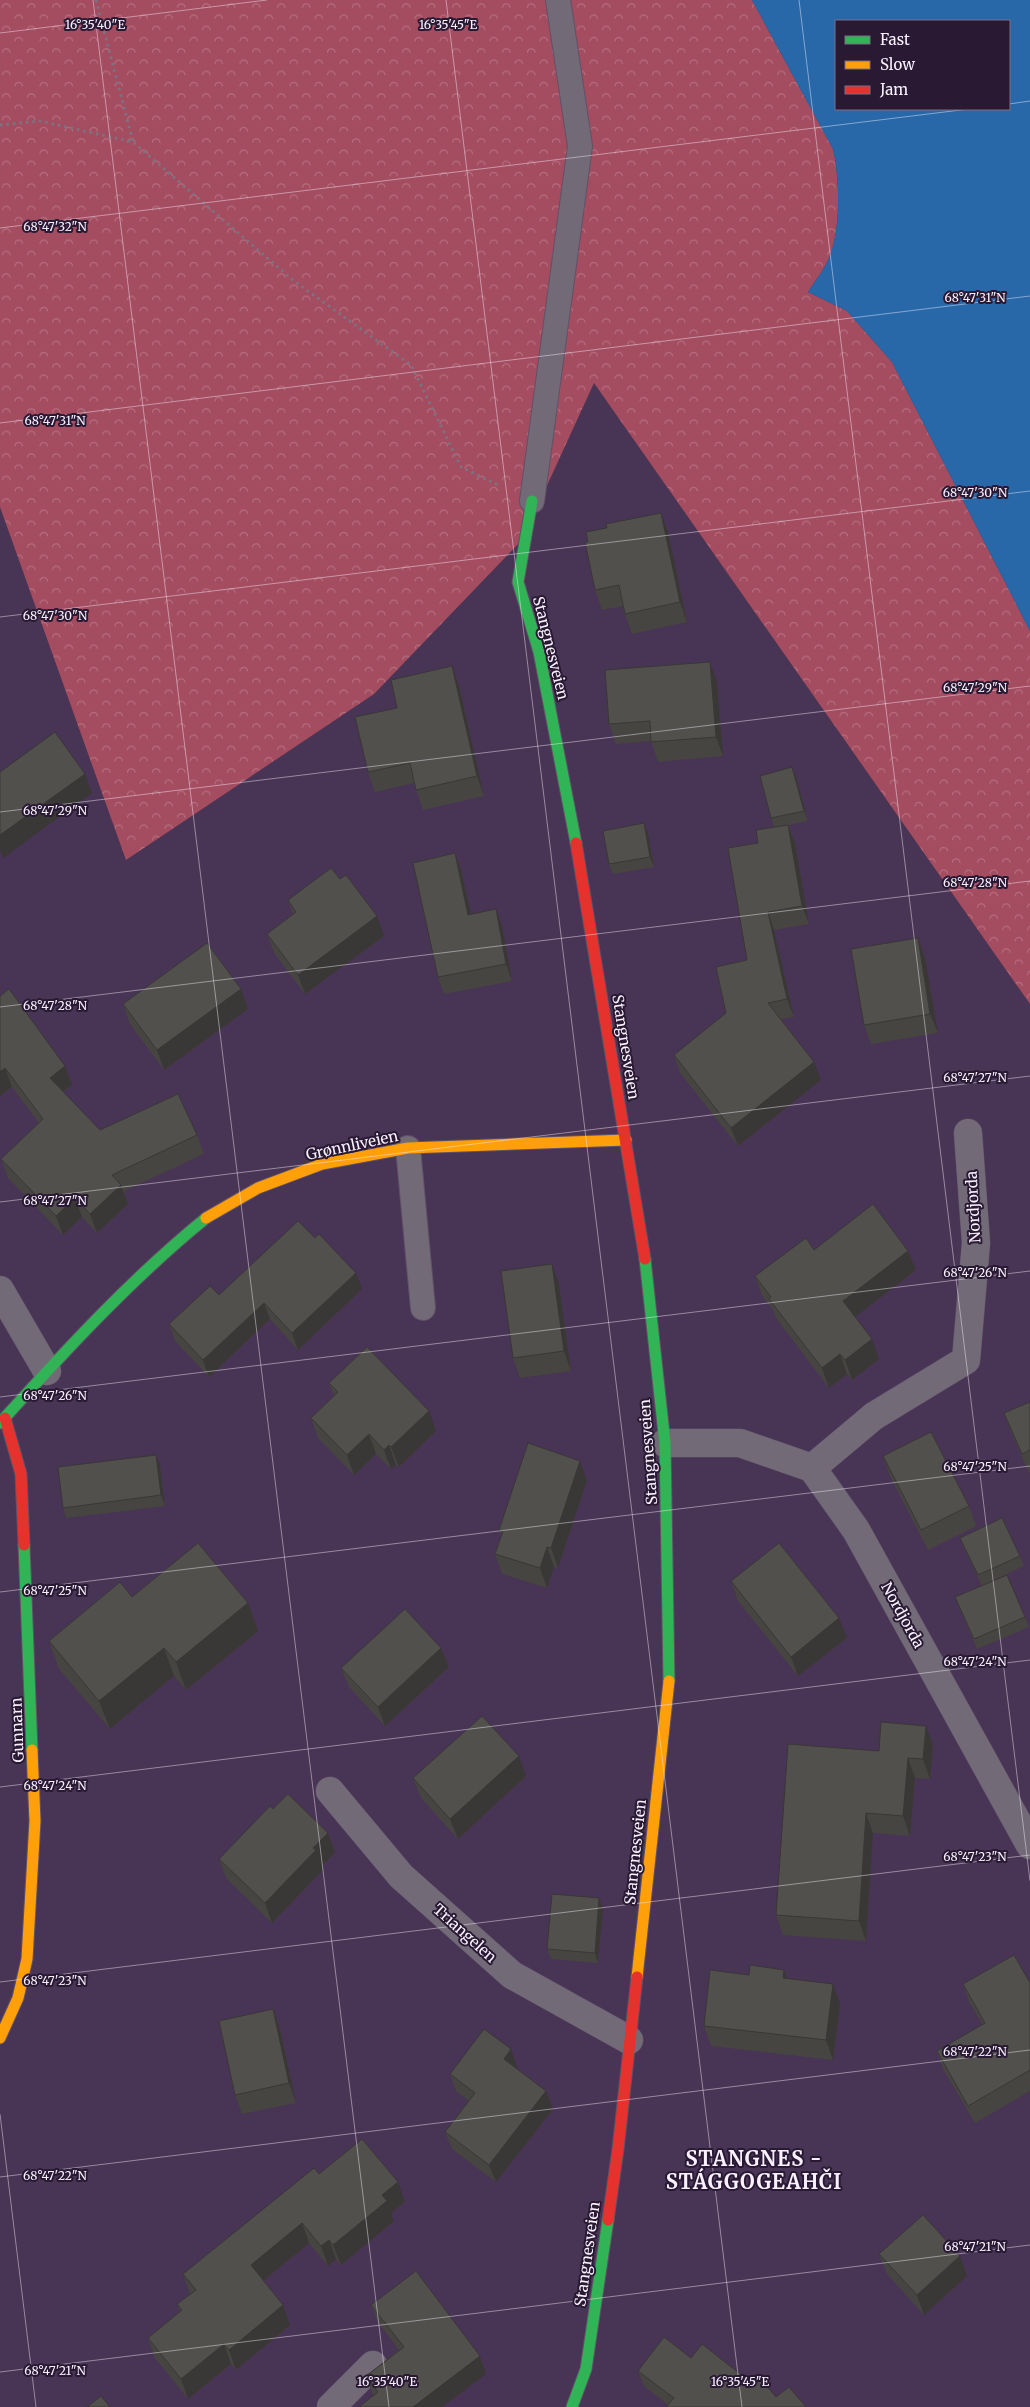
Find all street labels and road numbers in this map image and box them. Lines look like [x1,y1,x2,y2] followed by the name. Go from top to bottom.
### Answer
[529,594,573,702] street label: Stangnesveien
[608,993,644,1101] street label: Stangnesveien
[304,1126,400,1164] street label: Grønnliveien
[962,1170,984,1244] street label: Nordjorda
[635,1398,661,1505] street label: Stangnesveien
[877,1579,929,1651] street label: Nordjorda
[6,1697,28,1763] street label: Gunnarn
[620,1798,650,1906] street label: Stangnesveien
[429,1900,501,1966] street label: Triangelen
[570,2200,604,2308] street label: Stangnesveien

